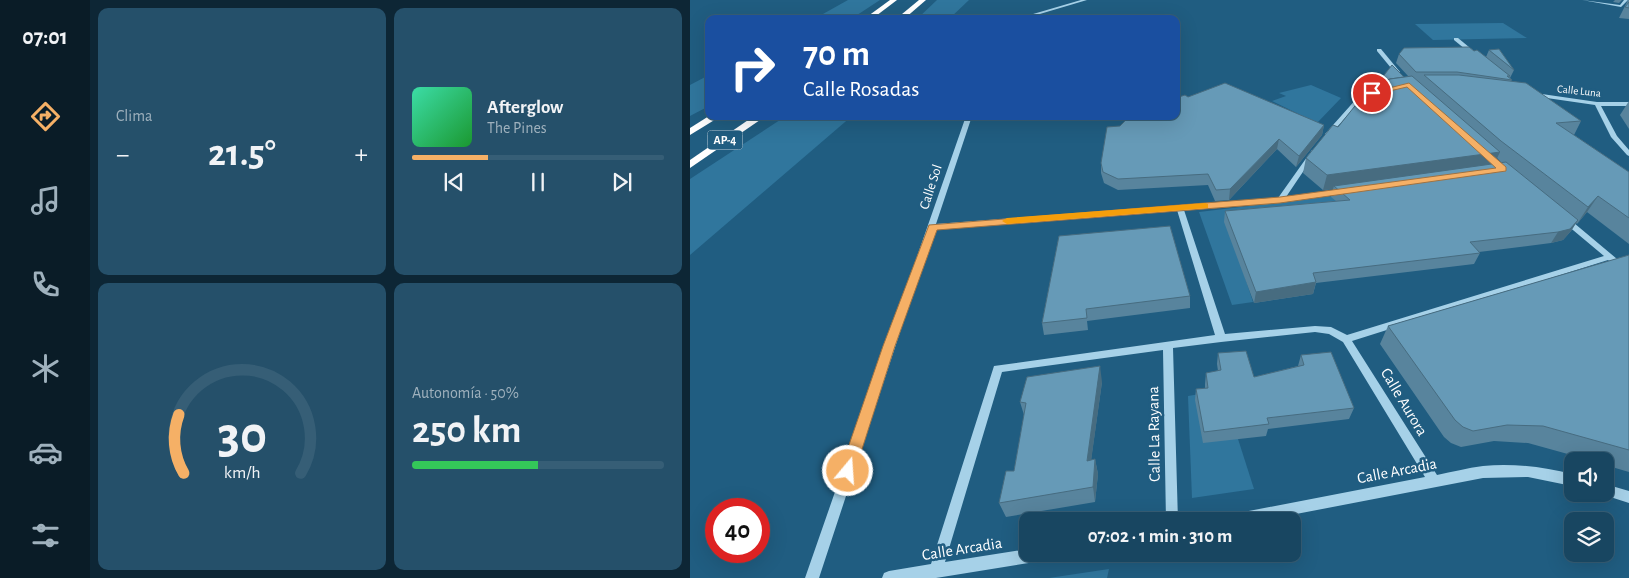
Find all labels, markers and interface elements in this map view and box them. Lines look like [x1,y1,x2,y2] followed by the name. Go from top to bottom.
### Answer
[22,26,68,48] text: 07:01
[720,35,785,100] icon: right
[803,37,870,72] text: 70 m
[1351,72,1393,114] pin
[803,78,919,100] text: Calle Rosadas
[1358,79,1386,107] icon: arrive
[1557,83,1601,99] street label: Calle Luna
[487,98,563,117] text: Afterglow
[28,99,63,134] icon: directions
[116,108,152,124] text: Clima
[487,120,547,136] text: The Pines
[708,130,742,150] road number: AP-4
[208,135,276,173] text: 21.5°
[116,141,129,169] text: −
[355,141,368,169] text: +
[917,163,945,211] street label: Calle Sol
[440,168,468,196] icon: previous
[524,168,552,196] icon: pause
[608,168,636,196] icon: next
[28,183,63,218] icon: music
[28,267,63,302] icon: phone
[28,351,63,386] icon: climate
[1378,365,1430,439] street label: Calle Aurora
[412,385,519,401] text: Autonomía · 50%
[1145,386,1164,482] street label: Calle La Rayana
[217,410,267,462] text: 30
[412,412,521,450] text: 250 km
[28,435,63,470] icon: car
[821,444,873,496] position arrow
[1564,452,1614,562] map controls
[1564,452,1614,502] button: sound
[1356,455,1438,487] street label: Calle Arcadia
[224,464,260,482] text: km/h
[705,498,770,563] speed limit sign: 40
[1564,512,1614,562] button: layers
[28,518,63,553] icon: filters
[1088,527,1232,546] text: 07:02 · 1 min · 310 m
[921,535,1003,563] street label: Calle Arcadia

